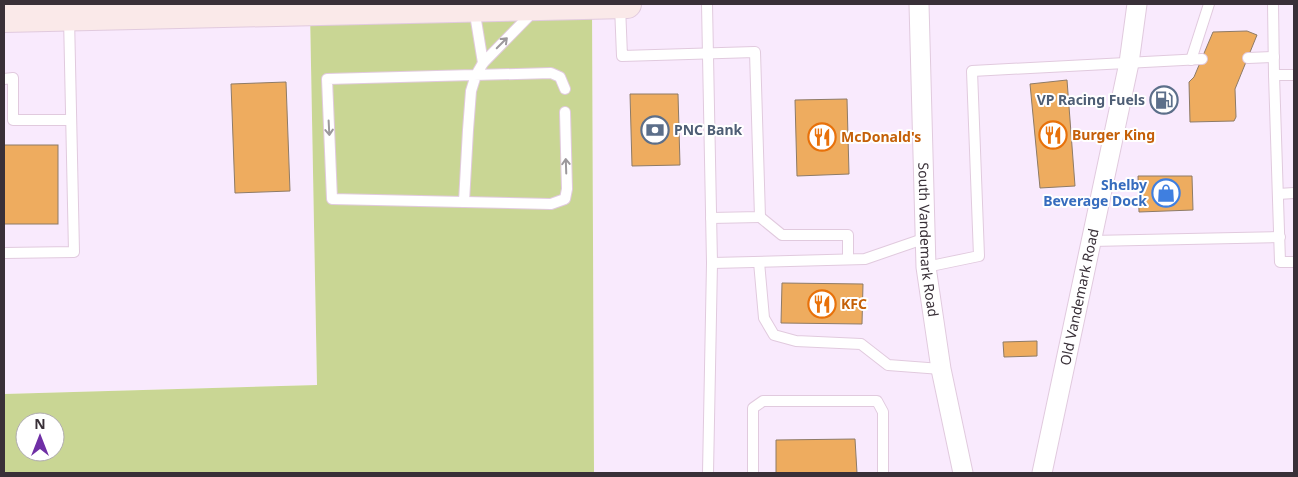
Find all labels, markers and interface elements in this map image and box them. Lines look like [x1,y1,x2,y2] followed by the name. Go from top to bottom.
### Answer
[496,37,508,49] one-way arrow
[1149,85,1179,115] fuel station icon: VP Racing Fuels
[1037,90,1145,109] place label: VP Racing Fuels
[640,115,670,145] bank icon: PNC Bank
[324,119,334,135] one-way arrow
[674,120,742,139] place label: PNC Bank
[1038,120,1068,150] restaurant icon: Burger King
[807,122,837,152] restaurant icon: McDonald's
[1072,125,1155,144] place label: Burger King
[841,127,921,146] place label: McDonald's
[562,158,571,174] one-way arrow
[914,162,943,318] street label: South Vandemark Road
[1043,175,1147,210] place label: Shelby Beverage Dock
[1151,178,1181,208] shop icon: Shelby Beverage Dock
[1055,227,1103,367] street label: Old Vandemark Road
[807,289,837,319] restaurant icon: KFC
[841,294,867,313] place label: KFC
[15,412,65,462] north arrow
[34,414,46,433] text: N

